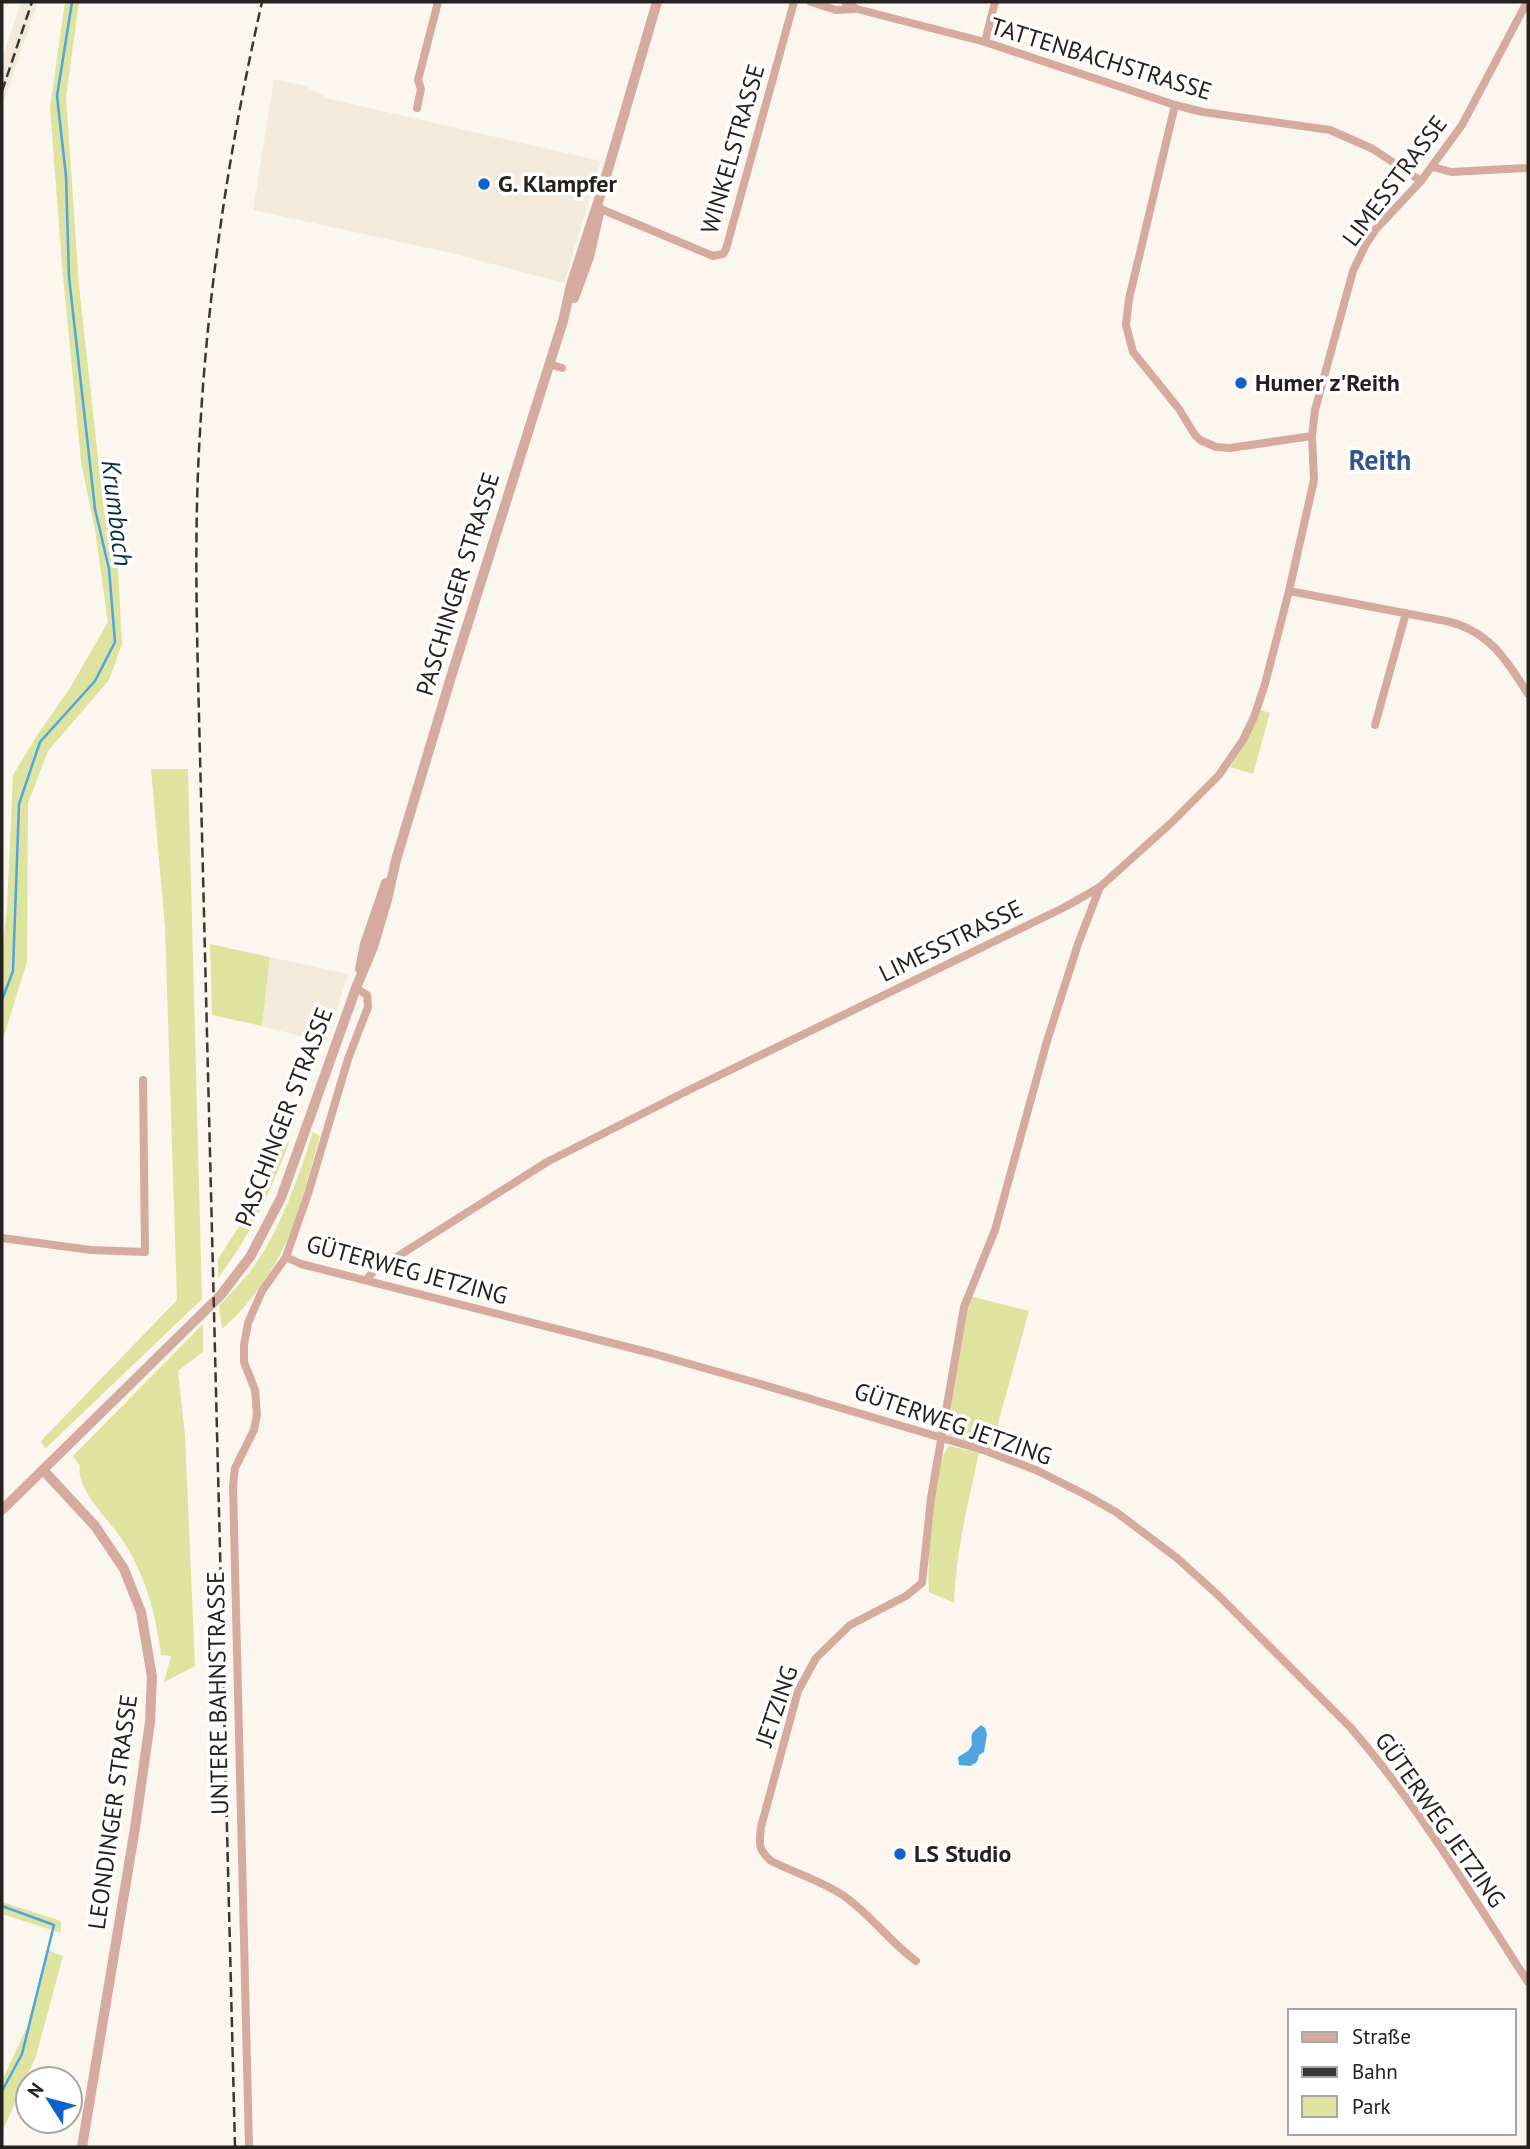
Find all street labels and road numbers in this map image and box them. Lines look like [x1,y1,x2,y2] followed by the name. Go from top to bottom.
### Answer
[987,10,1216,107] street label: TATTENBACHSTRASSE
[693,60,772,237] street label: WINKELSTRASSE
[1335,109,1454,252] street label: LIMESSTRASSE
[409,468,506,699] street label: PASCHINGER STRASSE
[874,892,1028,989] street label: LIMESSTRASSE
[227,1003,340,1231] street label: PASCHINGER STRASSE
[303,1228,511,1311] street label: GÜTERWEG JETZING
[850,1375,1056,1472] street label: GÜTERWEG JETZING
[200,1571,235,1815] street label: UNTERE BAHNSTRASSE
[748,1661,805,1751] street label: JETZING
[81,1692,144,1931] street label: LEONDINGER STRASSE
[1368,1726,1513,1913] street label: GÜTERWEG JETZING

